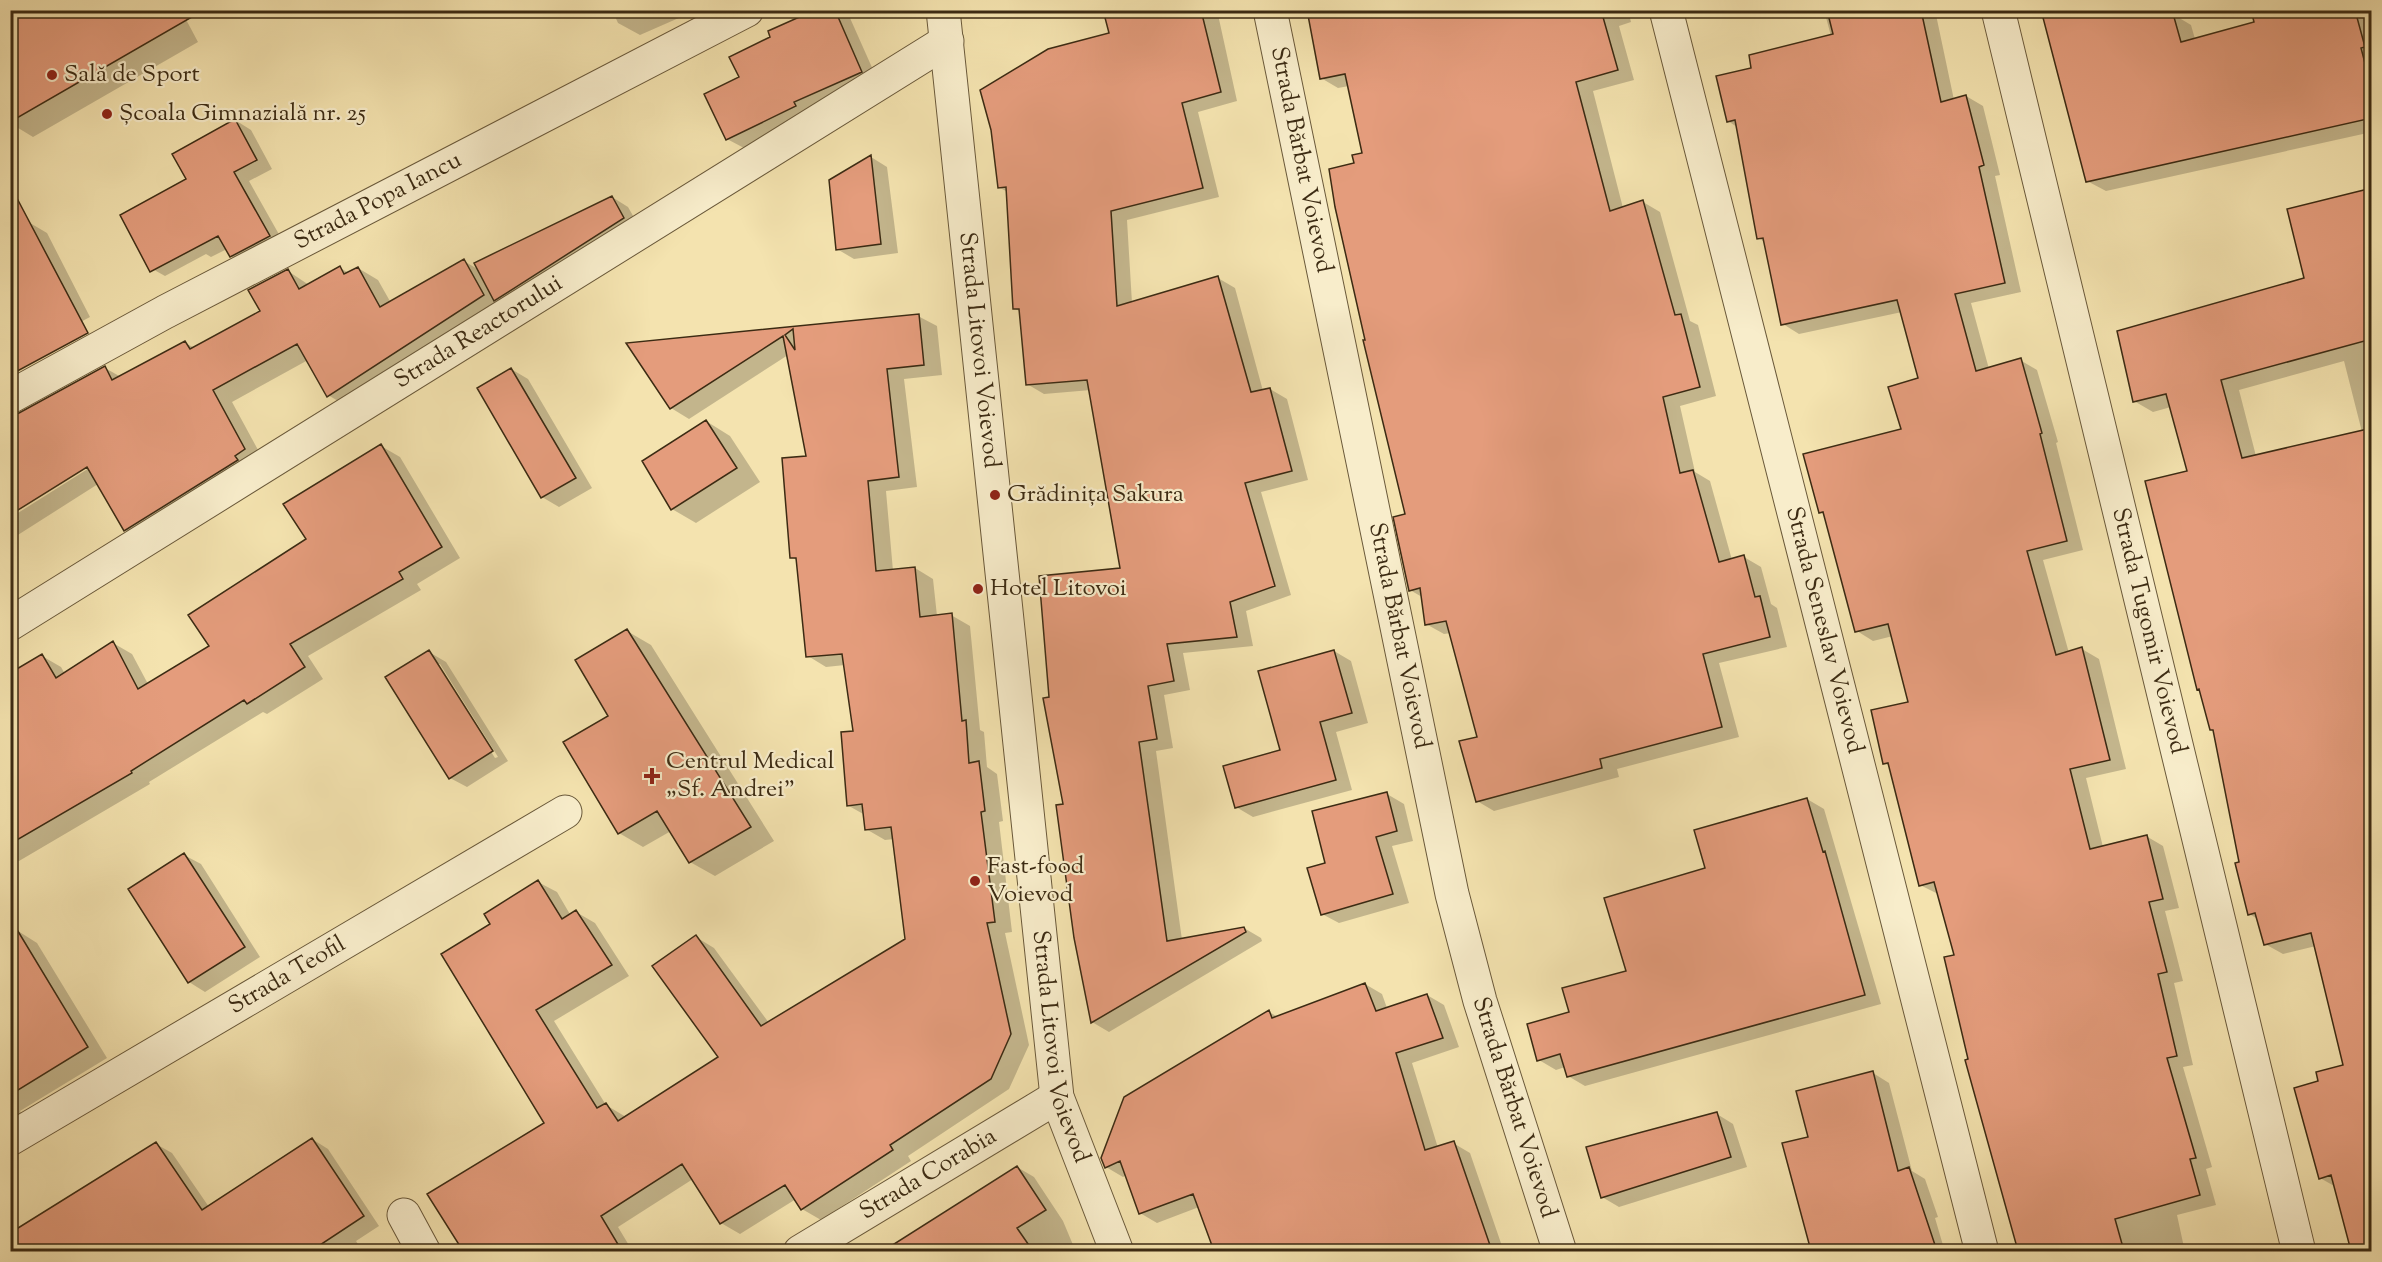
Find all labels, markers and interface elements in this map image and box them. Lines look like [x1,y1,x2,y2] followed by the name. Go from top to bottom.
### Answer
[1261,44,1341,276] street label: Strada Bărbat Voievod
[64,58,200,92] place label: Sală de Sport
[45,68,59,82] marker: Sală de Sport
[119,97,366,131] place label: Școala Gimnazială nr. 25
[100,107,114,121] marker: Școala Gimnazială nr. 25
[288,144,468,259] street label: Strada Popa Iancu
[949,230,1008,470] street label: Strada Litovoi Voievod
[388,267,570,398] street label: Strada Reactorului
[1007,478,1184,512] place label: Grădinița Sakura
[988,488,1002,502] marker: Grădinița Sakura
[1776,503,1872,758] street label: Strada Seneslav Voievod
[2102,504,2195,758] street label: Strada Tugomir Voievod
[1359,520,1439,752] street label: Strada Bărbat Voievod
[990,572,1127,606] place label: Hotel Litovoi
[971,582,985,596] marker: Hotel Litovoi
[666,745,835,807] place label: Centrul Medical „Sf. Andrei”
[643,767,661,785] marker: Centrul Medical „Sf. Andrei”
[987,850,1085,912] place label: Fast-food Voievod
[968,874,982,888] marker: Fast-food Voievod
[222,928,353,1023] street label: Strada Teofil
[1023,929,1098,1168] street label: Strada Litovoi Voievod
[1463,993,1565,1223] street label: Strada Bărbat Voievod
[853,1120,1003,1229] street label: Strada Corabia

